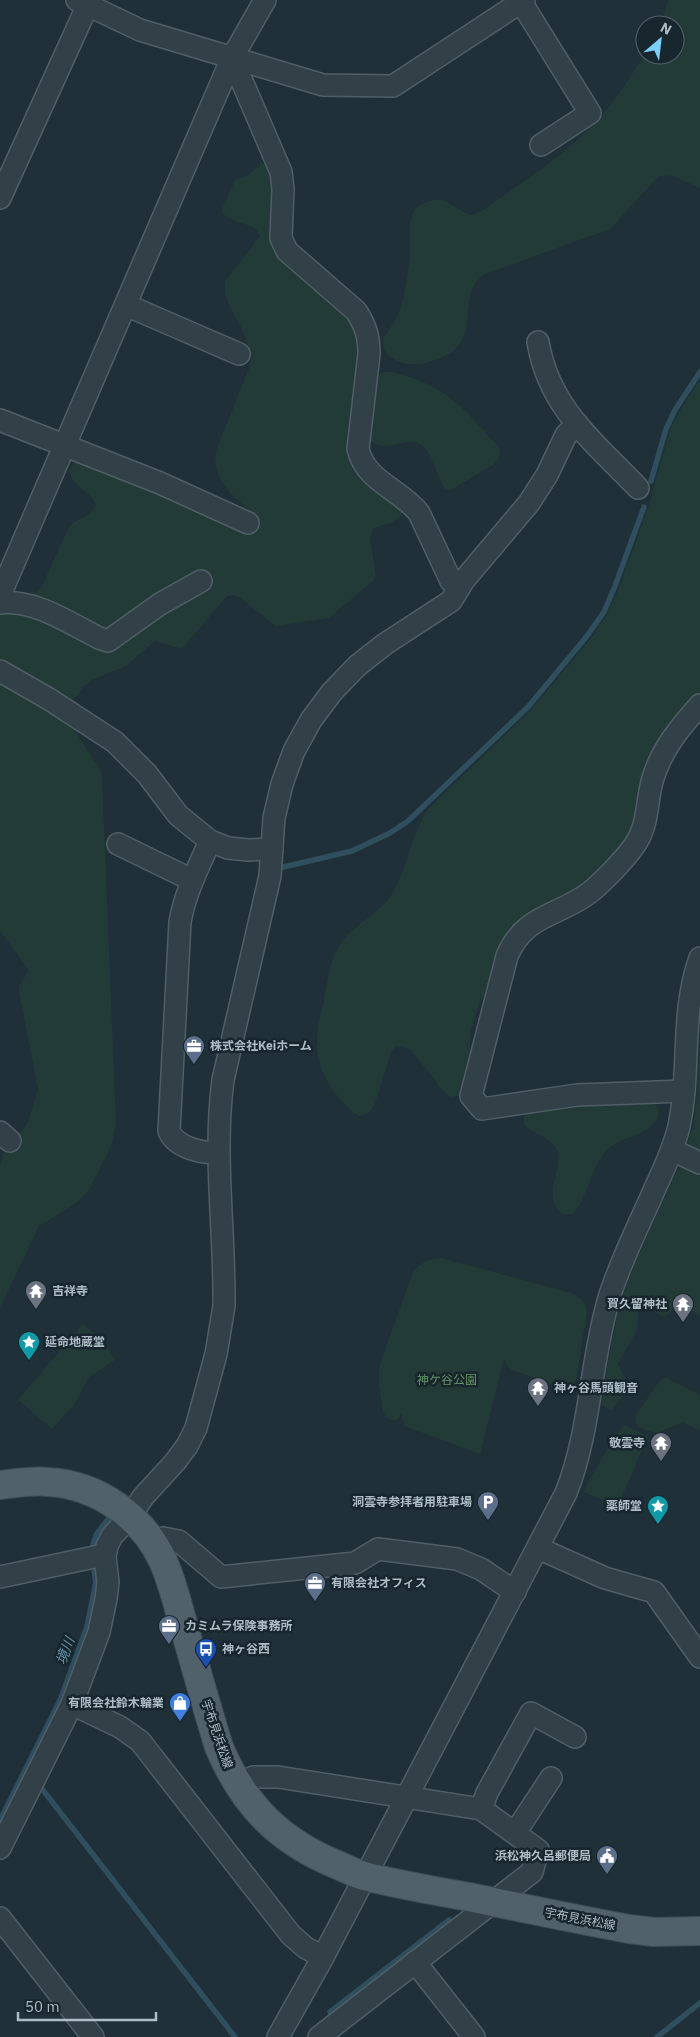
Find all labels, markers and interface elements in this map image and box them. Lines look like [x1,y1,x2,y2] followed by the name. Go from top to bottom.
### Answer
[635,15,685,65] north arrow
[657,18,675,39] text: N
[182,1034,206,1065] office icon: 株式会社Keiホーム
[210,1038,312,1053] place label: 株式会社Keiホーム
[24,1279,48,1310] temple icon: 吉祥寺
[52,1283,88,1298] place label: 吉祥寺
[671,1292,695,1323] temple icon: 賀久留神社
[607,1296,667,1311] place label: 賀久留神社
[17,1330,41,1361] place icon: 延命地蔵堂
[45,1334,105,1349] place label: 延命地蔵堂
[417,1372,477,1387] park label: 神ケ谷公園
[526,1376,550,1407] temple icon: 神ヶ谷馬頭観音
[554,1380,638,1395] place label: 神ヶ谷馬頭観音
[649,1431,673,1462] temple icon: 敬雲寺
[609,1435,645,1450] place label: 敬雲寺
[476,1490,500,1521] parking icon: 洞雲寺参拝者用駐車場
[352,1494,472,1509] place label: 洞雲寺参拝者用駐車場
[646,1494,670,1525] place icon: 薬師堂
[606,1498,642,1513] place label: 薬師堂
[303,1571,327,1602] office icon: 有限会社オフィス
[331,1575,427,1590] place label: 有限会社オフィス
[157,1614,181,1645] office icon: カミムラ保険事務所
[185,1618,292,1633] place label: カミムラ保険事務所
[52,1633,79,1667] water label: 境川
[194,1637,218,1668] bus stop icon: 神ヶ谷西
[222,1641,270,1656] place label: 神ヶ谷西
[168,1691,192,1722] shop icon: 有限会社鈴木輪業
[68,1695,164,1710] place label: 有限会社鈴木輪業
[199,1697,236,1770] street label: 宇布見浜松線
[595,1844,619,1875] public building icon: 浜松神久呂郵便局
[495,1848,591,1863] place label: 浜松神久呂郵便局
[543,1904,617,1933] street label: 宇布見浜松線
[18,1990,155,2022] scale bar
[25,1997,60,2016] text: 50 m

